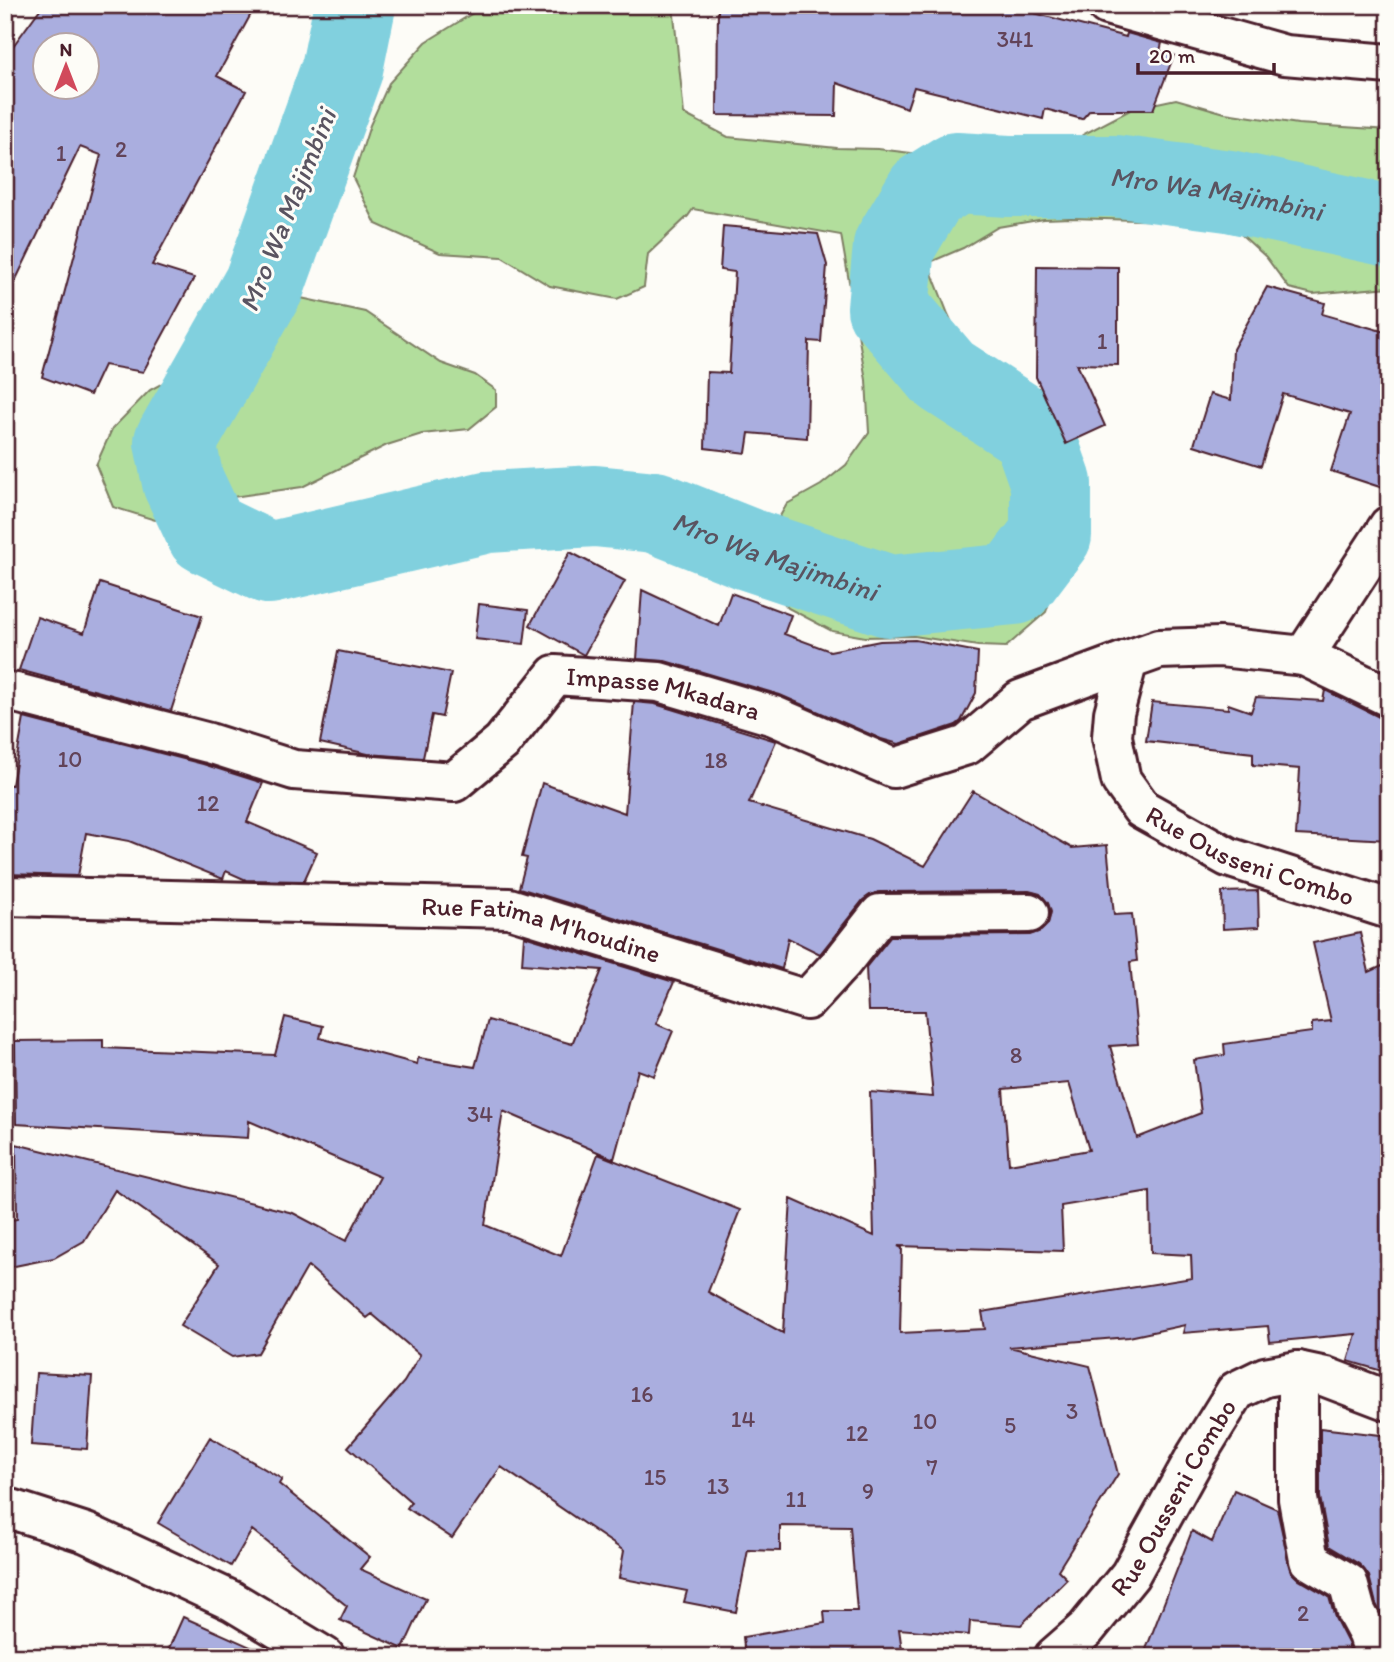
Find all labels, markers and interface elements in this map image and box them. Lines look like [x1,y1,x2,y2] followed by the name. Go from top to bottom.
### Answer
[996,25,1034,53] house number: 341
[32,32,102,102] north arrow
[1138,32,1275,76] scale bar
[60,38,72,61] text: N
[1149,43,1196,68] text: 20 m
[231,101,344,316] water label: Mro Wa Majimbini
[115,135,127,163] house number: 2
[56,139,67,167] house number: 1
[1108,159,1329,229] water label: Mro Wa Majimbini
[1097,327,1108,355] house number: 1
[668,504,885,609] water label: Mro Wa Majimbini
[565,660,764,727] street label: Impasse Mkadara
[58,745,82,773] house number: 10
[704,746,728,774] house number: 18
[197,789,219,817] house number: 12
[1140,798,1358,913] street label: Rue Ousseni Combo
[421,890,664,970] street label: Rue Fatima M'houdine
[1010,1041,1022,1069] house number: 8
[467,1100,493,1128] house number: 34
[631,1380,653,1408] house number: 16
[1103,1393,1243,1603] street label: Rue Ousseni Combo
[1066,1397,1078,1425] house number: 3
[731,1405,755,1433] house number: 14
[913,1407,937,1435] house number: 10
[1004,1411,1016,1439] house number: 5
[846,1419,868,1447] house number: 12
[926,1453,938,1481] house number: 7
[644,1463,666,1491] house number: 15
[706,1472,730,1500] house number: 13
[862,1477,874,1505] house number: 9
[785,1485,807,1513] house number: 11
[1297,1599,1309,1627] house number: 2

